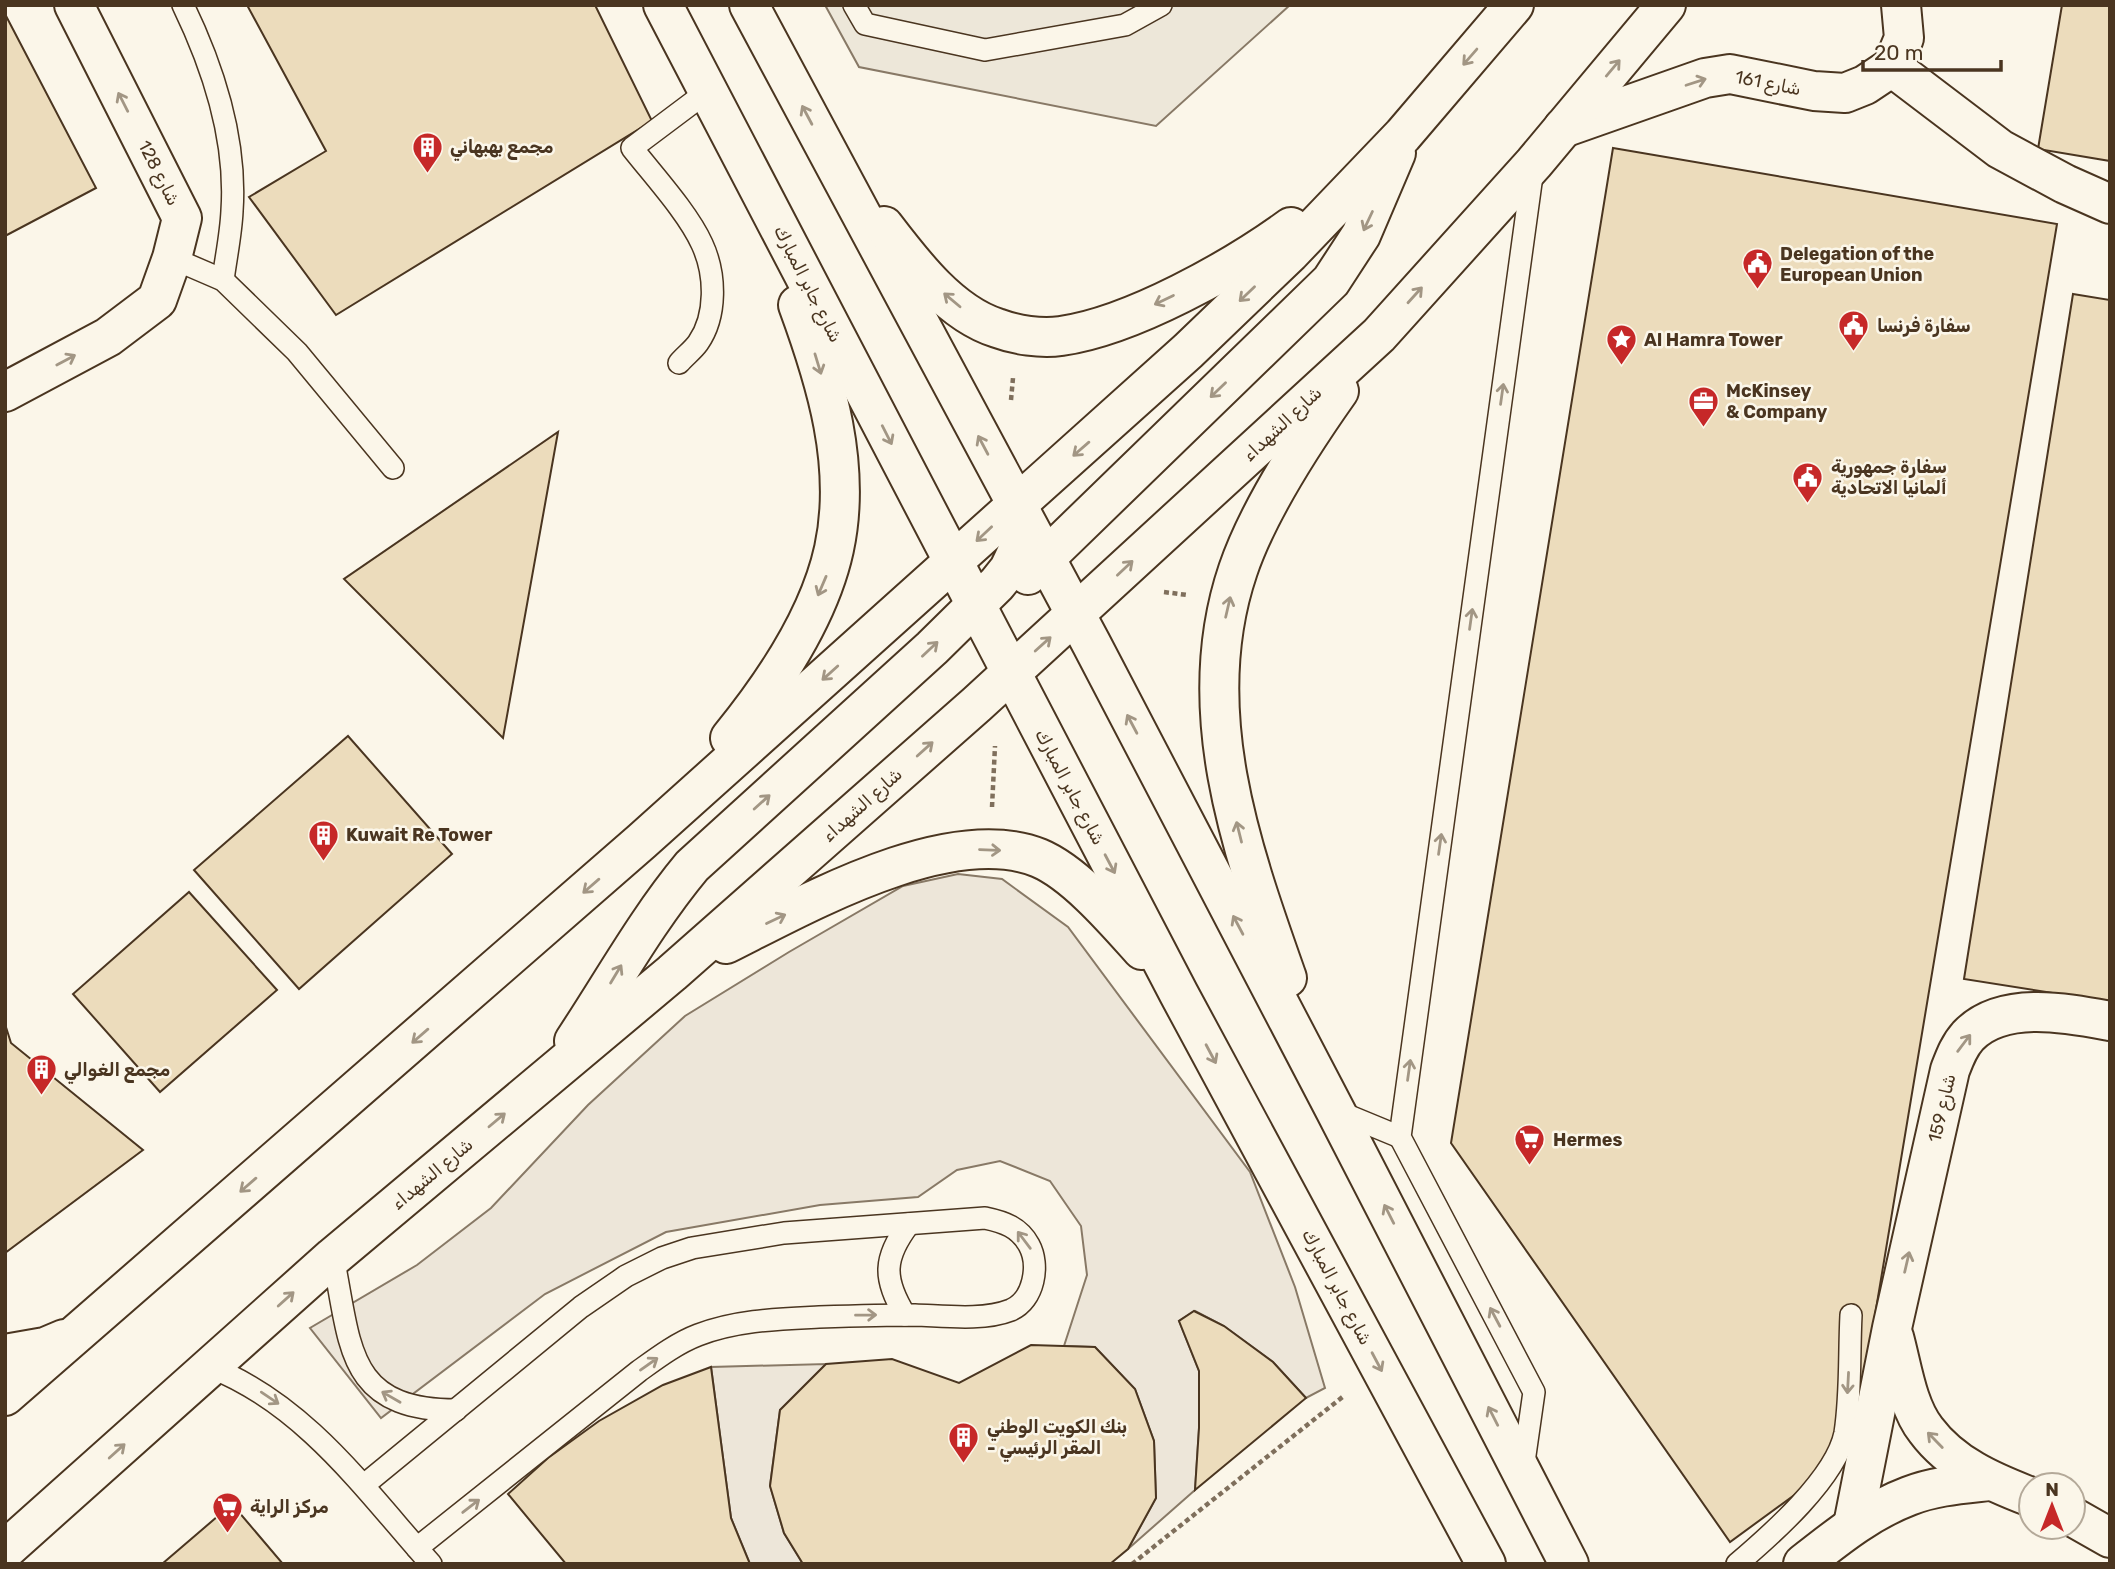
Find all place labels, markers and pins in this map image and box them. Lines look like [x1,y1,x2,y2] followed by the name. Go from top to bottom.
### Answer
[410,130,444,174] building icon: مجمع بهبهاني
[450,136,554,161] place label: مجمع بهبهاني
[1780,243,1934,286] place label: Delegation of the European Union
[1740,247,1774,291] public building icon: Delegation of the European Union
[1837,309,1871,353] public building icon: سفارة فرنسا
[1877,315,1971,337] place label: سفارة فرنسا
[1604,323,1638,367] place icon: Al Hamra Tower
[1644,329,1783,351] place label: Al Hamra Tower
[1726,380,1828,423] place label: McKinsey & Company
[1686,384,1720,428] office icon: McKinsey & Company
[1831,456,1947,499] place label: سفارة جمهورية ألمانيا الاتحادية
[1791,460,1825,504] public building icon: سفارة جمهورية ألمانيا الاتحادية
[306,818,340,862] building icon: Kuwait Re Tower
[346,824,492,846] place label: Kuwait Re Tower
[24,1053,58,1097] building icon: مجمع الغوالي
[64,1059,170,1084] place label: مجمع الغوالي
[1513,1123,1547,1167] supermarket icon: Hermes
[1553,1129,1622,1151] place label: Hermes
[987,1416,1127,1462] place label: بنك الكويت الوطني - المقر الرئيسي
[947,1420,981,1464] building icon: بنك الكويت الوطني - المقر الرئيسي
[210,1490,244,1534] supermarket icon: مركز الراية
[250,1496,329,1518] place label: مركز الراية

